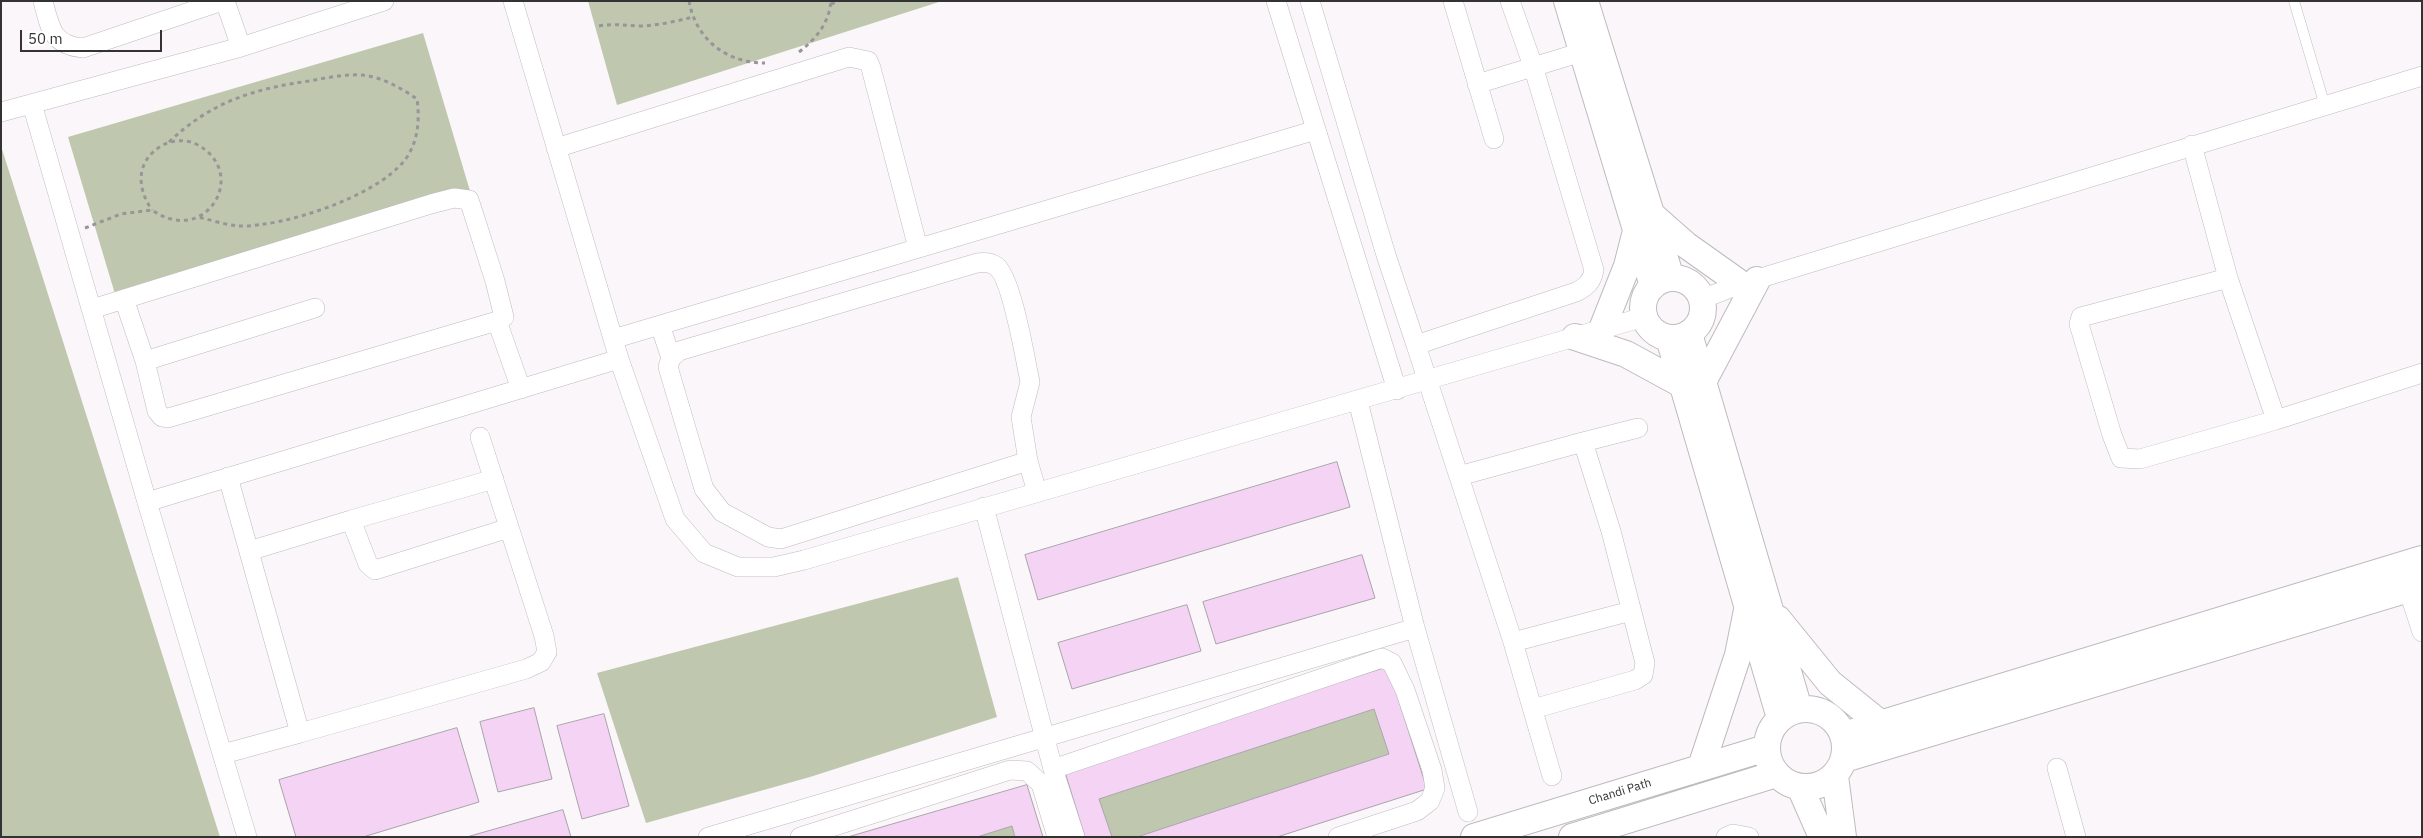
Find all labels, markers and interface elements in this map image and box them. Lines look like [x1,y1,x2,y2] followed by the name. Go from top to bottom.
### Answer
[22,20,165,52] scale bar
[28,29,63,48] text: 50 m
[1587,776,1653,808] street label: Chandi Path

